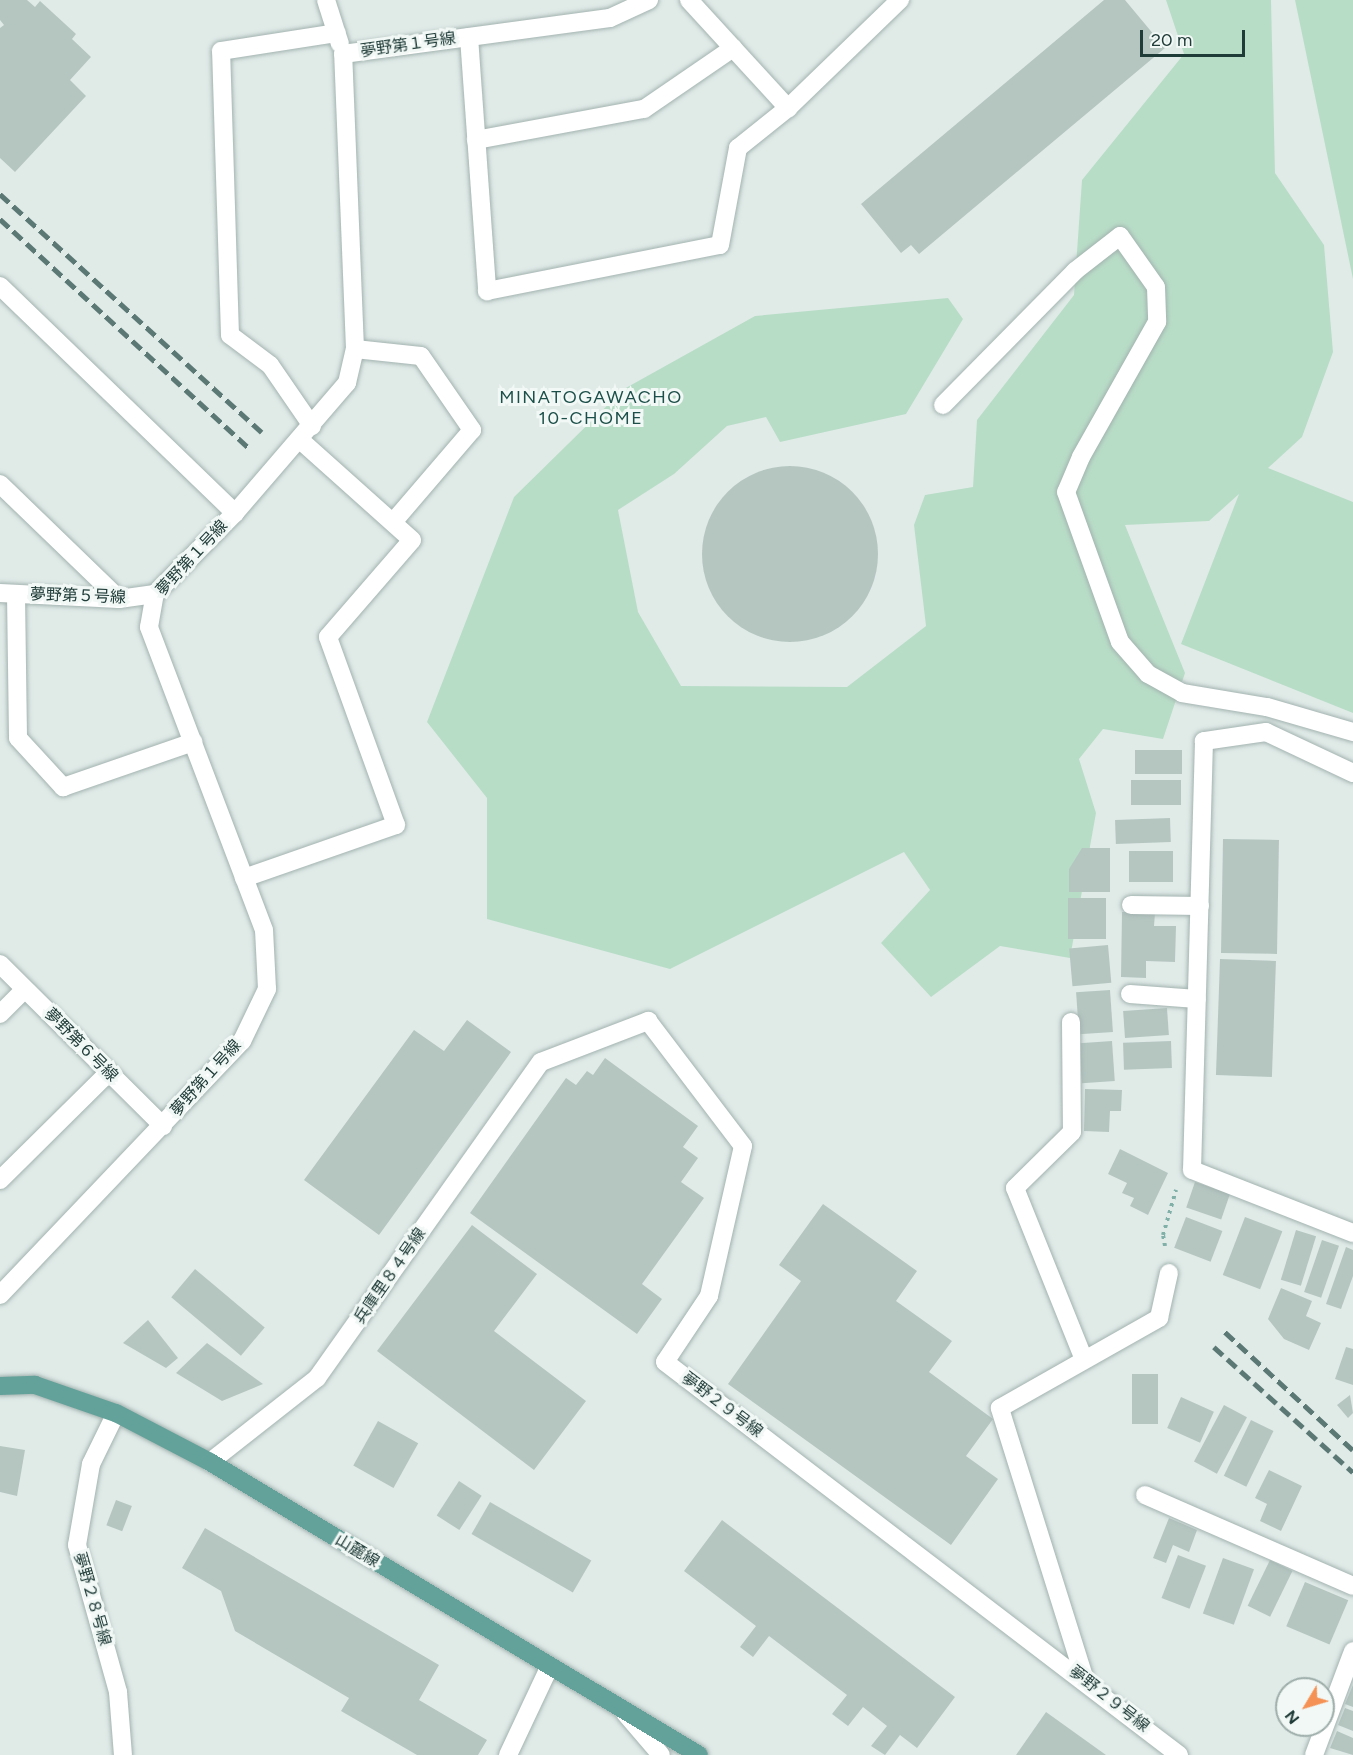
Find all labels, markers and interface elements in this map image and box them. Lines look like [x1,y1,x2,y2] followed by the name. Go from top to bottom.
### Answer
[1143,18,1248,56] scale bar
[359,29,457,61] street label: 夢野第１号線
[1151,29,1192,51] text: 20 m
[499,387,683,430] district label: MINATOGAWACHO 10-CHOME
[152,516,232,600] street label: 夢野第１号線
[30,585,126,607] street label: 夢野第５号線
[40,1004,122,1086] street label: 夢野第６号線
[167,1036,245,1120] street label: 夢野第１号線
[350,1225,430,1327] street label: 兵庫里８４号線
[678,1368,766,1442] street label: 夢野２９号線
[331,1530,383,1572] street label: 山麓線
[70,1550,114,1648] street label: 夢野２８号線
[1065,1662,1153,1736] street label: 夢野２９号線
[1275,1677,1335,1737] north arrow
[1281,1706,1303,1728] text: N

